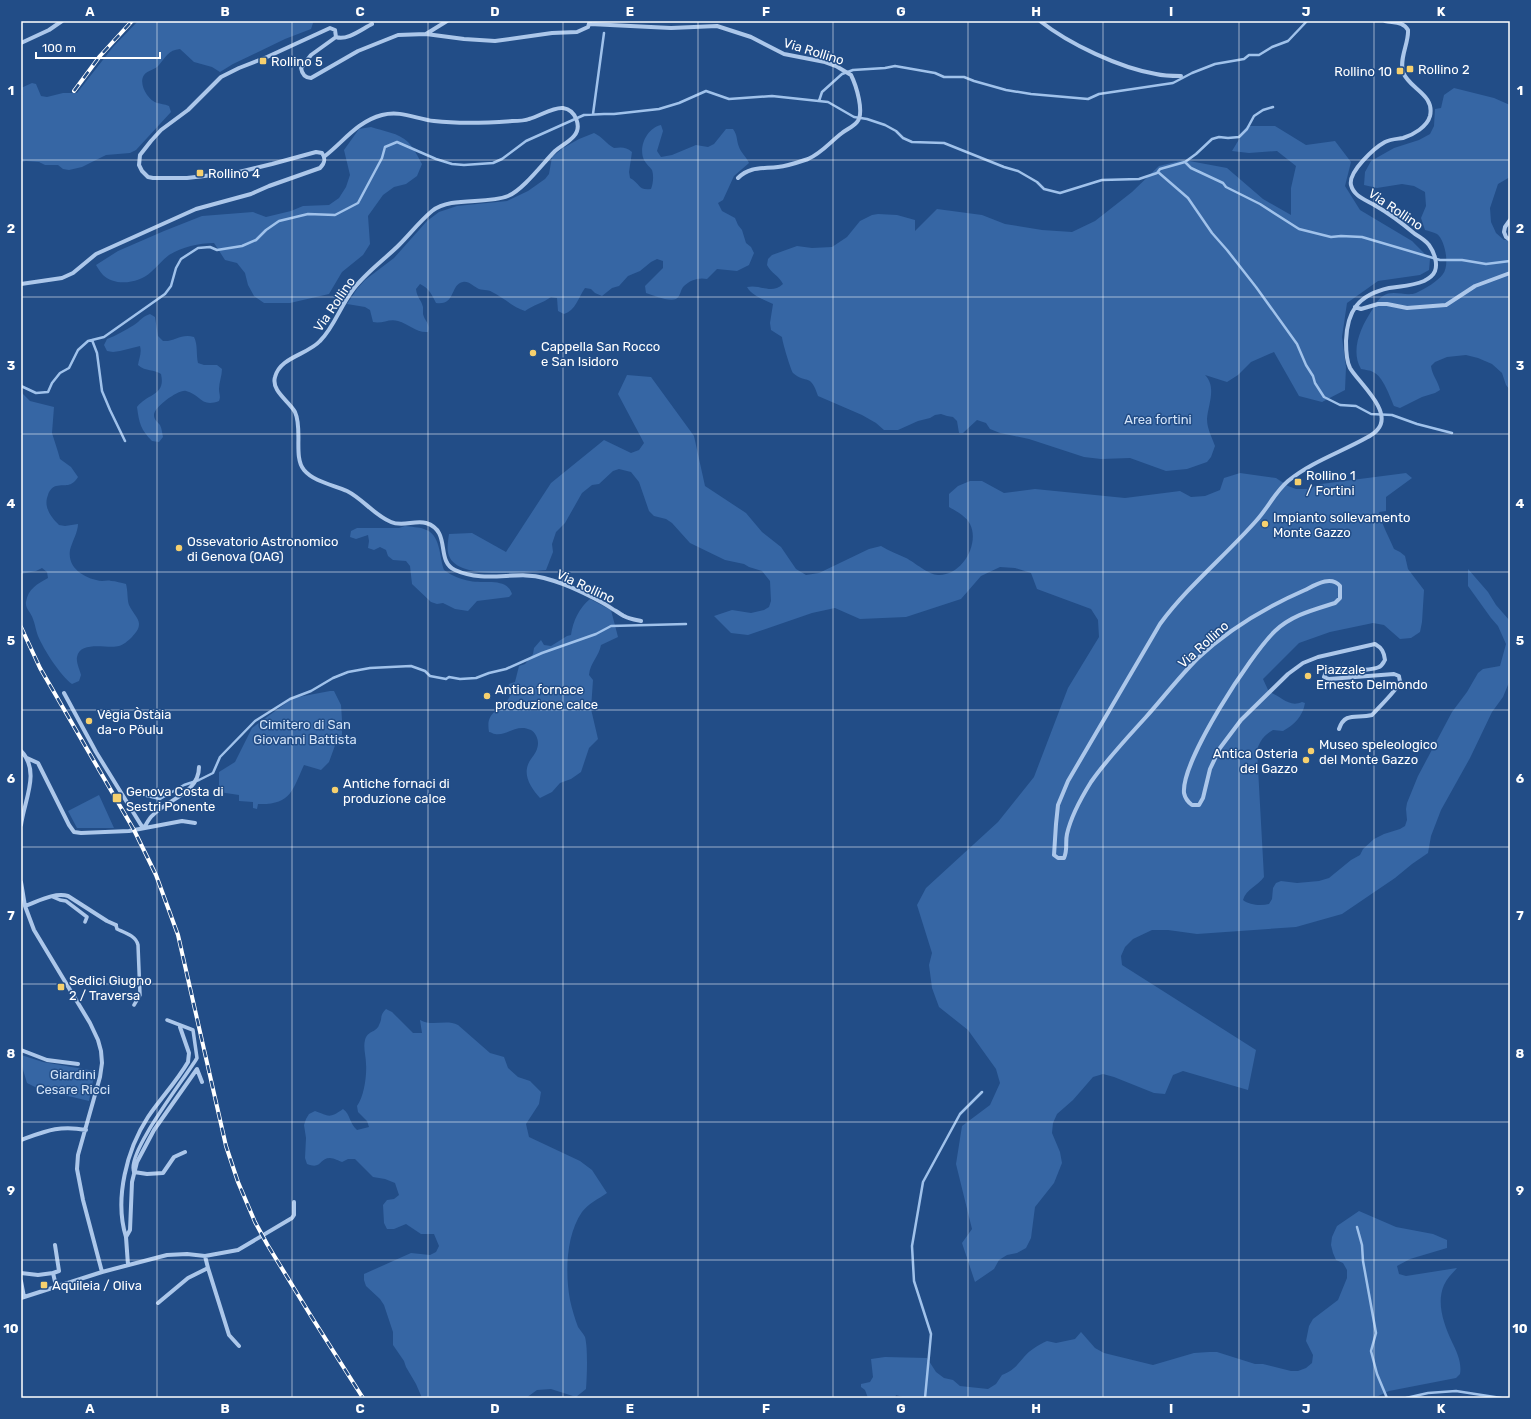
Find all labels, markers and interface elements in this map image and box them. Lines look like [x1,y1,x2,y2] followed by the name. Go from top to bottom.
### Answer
[85,4,95,19] text: A
[220,4,230,19] text: B
[355,4,365,19] text: C
[490,4,500,19] text: D
[626,4,634,19] text: E
[762,4,770,19] text: F
[896,4,906,19] text: G
[1031,4,1041,19] text: H
[1169,4,1173,19] text: I
[1302,4,1310,19] text: J
[1437,4,1446,19] text: K
[36,34,160,60] scale bar
[782,35,846,68] street label: Via Rollino
[42,41,76,55] text: 100 m
[271,54,323,69] place label: Rollino 5
[258,56,268,66] marker: Rollino 5
[1418,62,1470,77] place label: Rollino 2
[1334,64,1392,79] place label: Rollino 10
[1405,64,1415,74] marker: Rollino 2
[1395,66,1405,76] marker: Rollino 10
[8,83,14,98] text: 1
[1517,83,1523,98] text: 1
[208,166,260,181] place label: Rollino 4
[195,168,205,178] marker: Rollino 4
[1366,186,1426,233] street label: Via Rollino
[7,221,15,236] text: 2
[1516,221,1524,236] text: 2
[311,274,358,334] street label: Via Rollino
[541,339,660,369] place label: Cappella San Rocco e San Isidoro
[528,348,538,358] marker: Cappella San Rocco e San Isidoro
[7,358,16,373] text: 3
[1516,358,1525,373] text: 3
[1124,412,1192,427] park label: Area fortini
[1306,468,1355,498] place label: Rollino 1 / Fortini
[1293,477,1303,487] marker: Rollino 1 / Fortini
[7,496,16,511] text: 4
[1516,496,1525,511] text: 4
[1273,510,1410,540] place label: Impianto sollevamento Monte Gazzo
[1260,519,1270,529] marker: Impianto sollevamento Monte Gazzo
[187,534,338,564] place label: Ossevatorio Astronomico di Genova (OAG)
[174,543,184,553] marker: Ossevatorio Astronomico di Genova (OAG)
[554,566,617,606] street label: Via Rollino
[1175,618,1232,671] street label: Via Rollino
[7,633,15,648] text: 5
[1516,633,1524,648] text: 5
[1316,662,1428,692] place label: Piazzale Ernesto Delmondo
[1303,671,1313,681] marker: Piazzale Ernesto Delmondo
[495,682,598,712] place label: Antica fornace produzione calce
[482,691,492,701] marker: Antica fornace produzione calce
[97,707,171,737] place label: Vêgia Òstàia da-o Pöulu
[84,716,94,726] marker: Vêgia Òstàia da-o Pöulu
[253,717,357,747] park label: Cimitero di San Giovanni Battista
[1319,737,1437,767] place label: Museo speleologico del Monte Gazzo
[1213,746,1298,776] place label: Antica Osteria del Gazzo
[1306,746,1316,756] marker: Museo speleologico del Monte Gazzo
[1301,755,1311,765] marker: Antica Osteria del Gazzo
[7,771,16,786] text: 6
[1516,771,1525,786] text: 6
[343,776,450,806] place label: Antiche fornaci di produzione calce
[126,784,224,814] place label: Genova Costa di Sestri Ponente
[330,785,340,795] marker: Antiche fornaci di produzione calce
[111,792,123,804] marker: Genova Costa di Sestri Ponente
[7,908,15,923] text: 7
[1516,908,1524,923] text: 7
[69,973,152,1003] place label: Sedici Giugno 2 / Traversa
[56,982,66,992] marker: Sedici Giugno 2 / Traversa
[7,1046,16,1061] text: 8
[1516,1046,1525,1061] text: 8
[36,1067,110,1097] park label: Giardini Cesare Ricci
[7,1183,15,1198] text: 9
[1516,1183,1524,1198] text: 9
[52,1278,142,1293] place label: Aquileia / Oliva
[39,1280,49,1290] marker: Aquileia / Oliva
[3,1321,19,1336] text: 10
[1512,1321,1528,1336] text: 10
[85,1401,95,1416] text: A
[220,1401,230,1416] text: B
[355,1401,365,1416] text: C
[490,1401,500,1416] text: D
[626,1401,634,1416] text: E
[762,1401,770,1416] text: F
[896,1401,906,1416] text: G
[1031,1401,1041,1416] text: H
[1169,1401,1173,1416] text: I
[1302,1401,1310,1416] text: J
[1437,1401,1446,1416] text: K

